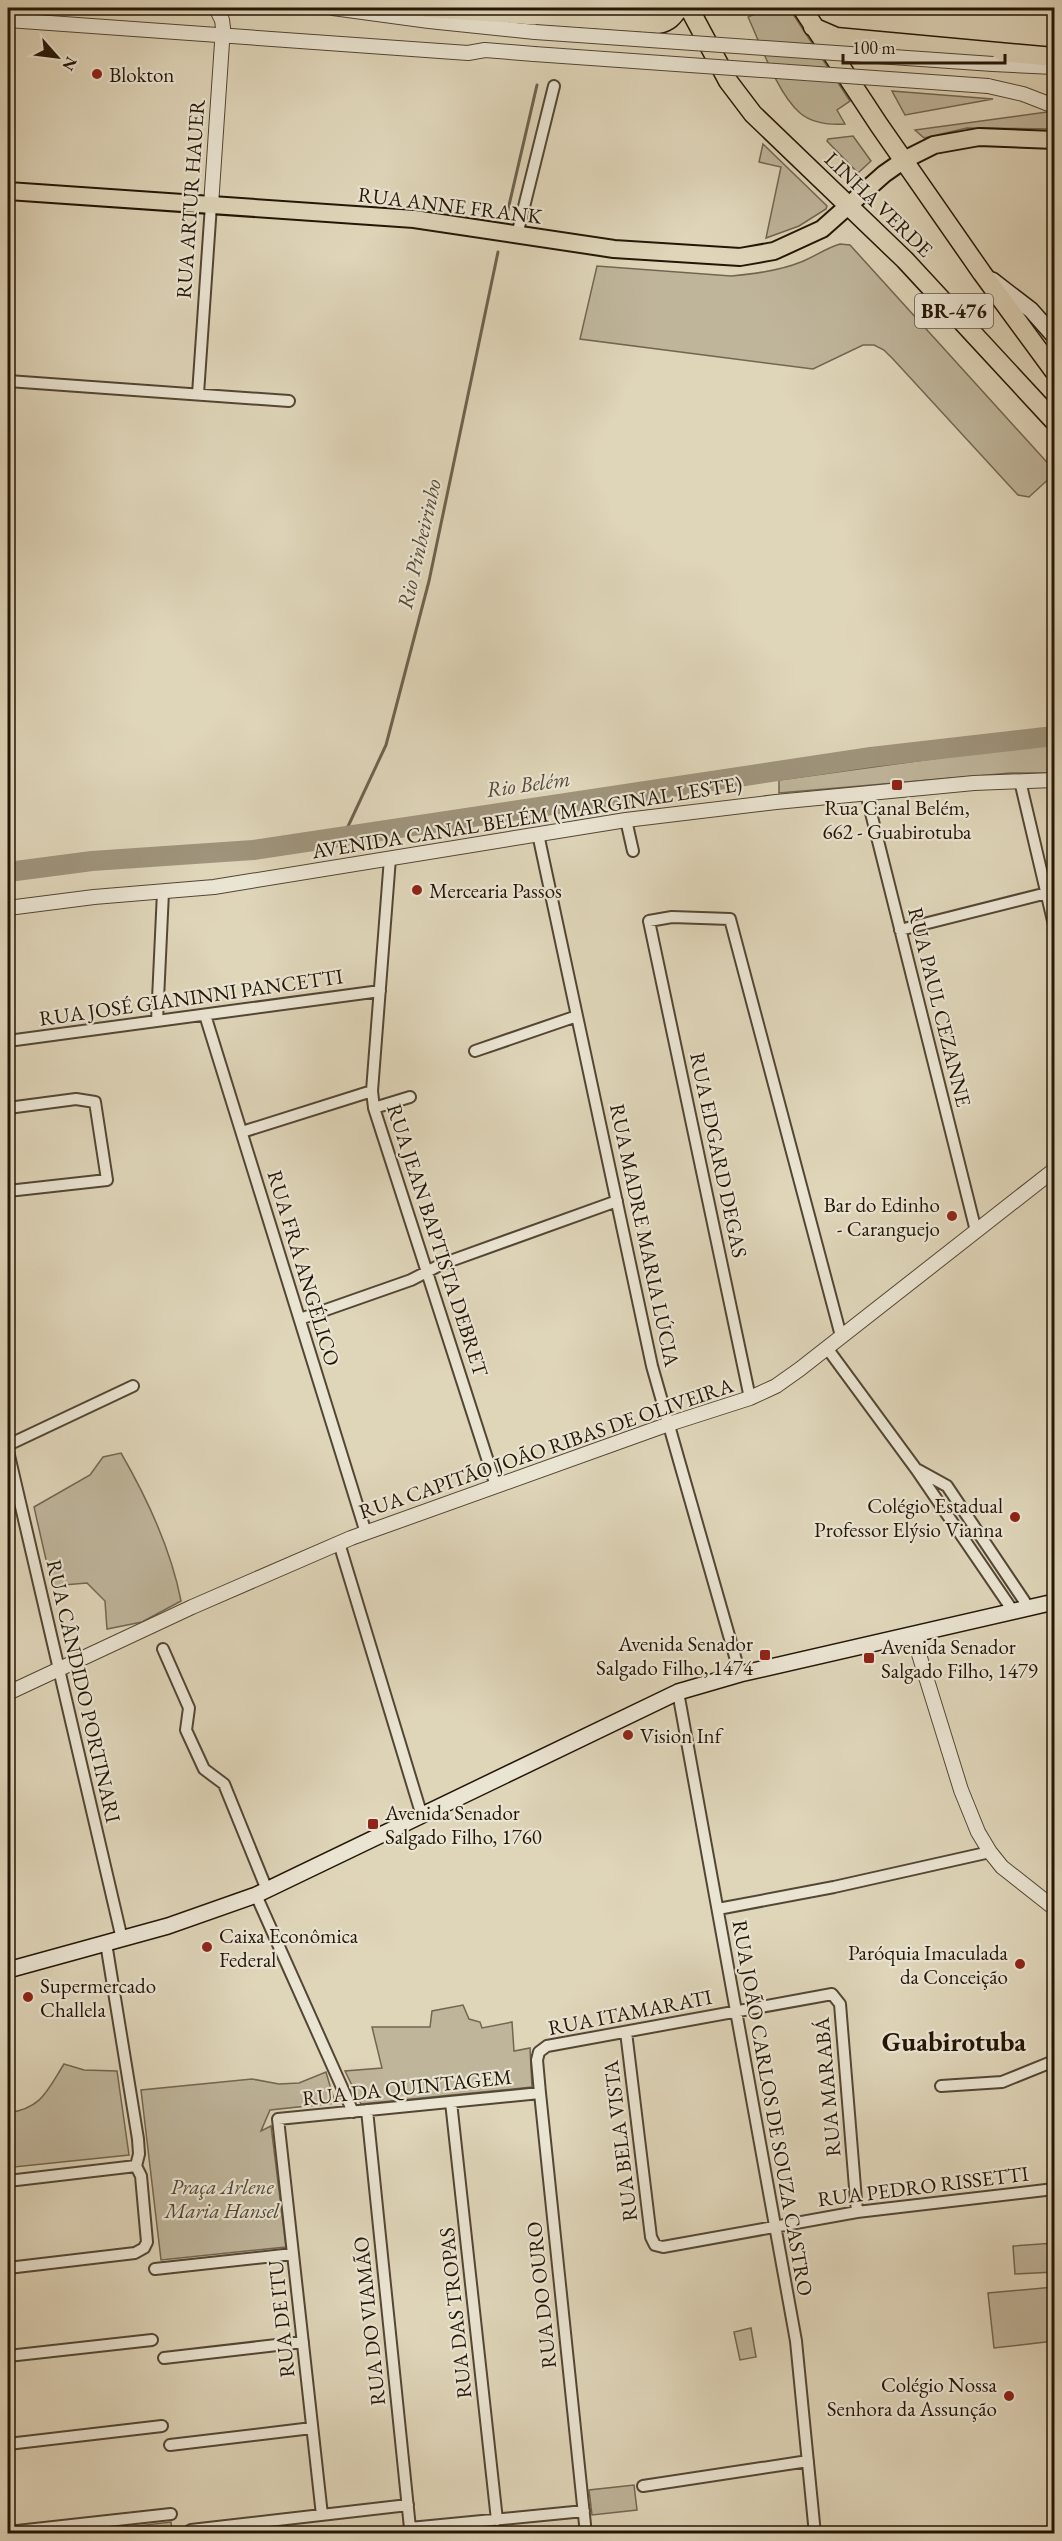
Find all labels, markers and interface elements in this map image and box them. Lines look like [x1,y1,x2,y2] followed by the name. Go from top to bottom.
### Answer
[27,27,87,87] north arrow
[843,27,1005,65] scale bar
[852,36,896,59] text: 100 m
[57,53,82,74] text: N
[109,61,174,88] place label: Blokton
[90,67,104,81] marker: Blokton
[170,98,210,299] street label: RUA ARTUR HAUER
[819,146,939,263] street label: LINHA VERDE
[357,180,544,230] street label: RUA ANNE FRANK
[915,294,993,328] road number: BR-476
[390,476,448,612] water label: Rio Pinheirinho
[484,764,572,804] water label: Rio Belém
[309,770,744,865] street label: AVENIDA CANAL BELÉM (MARGINAL LESTE)
[890,778,904,792] marker: Rua Canal Belém, 662 - Guabirotuba
[823,794,972,845] place label: Rua Canal Belém, 662 - Guabirotuba
[429,877,562,904] place label: Mercearia Passos
[410,883,424,897] marker: Mercearia Passos
[902,905,978,1110] street label: RUA PAUL CEZANNE
[37,962,345,1032] street label: RUA JOSÉ GIANINNI PANCETTI
[684,1050,754,1260] street label: RUA EDGARD DEGAS
[381,1100,495,1381] street label: RUA JEAN BAPTISTA DEBRET
[604,1101,686,1369] street label: RUA MADRE MARIA LÚCIA
[261,1167,347,1369] street label: RUA FRÁ ANGÉLICO
[823,1191,940,1242] place label: Bar do Edinho - Caranguejo
[945,1209,959,1223] marker: Bar do Edinho - Caranguejo
[355,1371,737,1525] street label: RUA CAPITÃO JOÃO RIBAS DE OLIVEIRA
[814,1492,1004,1543] place label: Colégio Estadual Professor Elýsio Vianna
[1008,1510,1022,1524] marker: Colégio Estadual Professor Elýsio Vianna
[41,1557,127,1825] street label: RUA CÂNDIDO PORTINARI
[596,1630,754,1681] place label: Avenida Senador Salgado Filho, 1474
[880,1633,1038,1684] place label: Avenida Senador Salgado Filho, 1479
[758,1648,772,1662] marker: Avenida Senador Salgado Filho, 1474
[862,1651,876,1665] marker: Avenida Senador Salgado Filho, 1479
[640,1722,724,1749] place label: Vision Inf
[621,1728,635,1742] marker: Vision Inf
[384,1799,542,1850] place label: Avenida Senador Salgado Filho, 1760
[366,1817,380,1831] marker: Avenida Senador Salgado Filho, 1760
[727,1918,819,2298] street label: RUA JOÃO CARLOS DE SOUZA CASTRO
[219,1922,359,1973] place label: Caixa Econômica Federal
[848,1939,1009,1990] place label: Paróquia Imaculada da Conceição
[200,1940,214,1954] marker: Caixa Econômica Federal
[1013,1957,1027,1971] marker: Paróquia Imaculada da Conceição
[40,1972,156,2023] place label: Supermercado Challela
[546,1983,714,2041] street label: RUA ITAMARATI
[21,1990,35,2004] marker: Supermercado Challela
[807,2016,847,2158] street label: RUA MARABÁ
[882,2024,1026,2059] district label: Guabirotuba
[597,2058,643,2223] street label: RUA BELA VISTA
[301,2063,513,2112] street label: RUA DA QUINTAGEM
[816,2160,1030,2212] street label: RUA PEDRO RISSETTI
[163,2173,280,2224] park label: Praça Arlene Maria Hansel
[520,2220,562,2370] street label: RUA DO OURO
[433,2226,477,2400] street label: RUA DAS TROPAS
[347,2235,391,2407] street label: RUA DO VIAMÃO
[261,2259,301,2379] street label: RUA DE ITU
[827,2371,998,2422] place label: Colégio Nossa Senhora da Assunção
[1002,2389,1016,2403] marker: Colégio Nossa Senhora da Assunção

